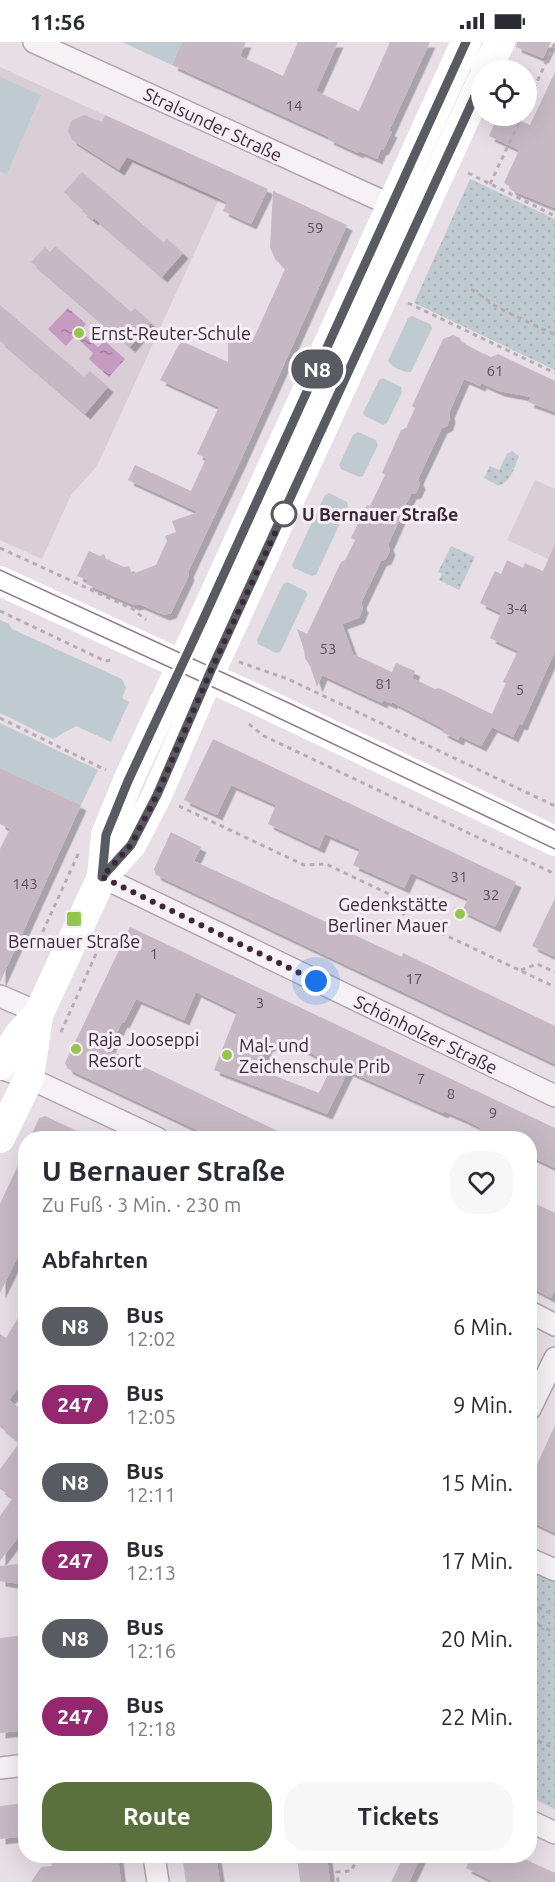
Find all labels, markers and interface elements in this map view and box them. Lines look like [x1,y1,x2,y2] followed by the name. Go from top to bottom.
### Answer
[30,9,85,34] text: 11:56
[471,60,537,126] map controls
[471,60,537,126] button: locate
[141,83,285,165] street label: Stralsunder Straße
[286,97,302,114] house number: 14
[307,219,323,236] house number: 59
[91,323,251,343] place label: Ernst-Reuter-Schule
[72,326,86,340] marker: Ernst-Reuter-Schule
[290,350,344,388] line badge: N8
[303,357,331,381] text: N8
[487,362,503,379] house number: 61
[271,501,297,527] marker: U Bernauer Straße
[302,504,458,524] place label: U Bernauer Straße
[506,600,528,617] house number: 3-4
[320,640,336,657] house number: 53
[376,675,392,692] house number: 81
[516,681,524,698] house number: 5
[451,868,467,885] house number: 31
[12,875,38,892] house number: 143
[483,886,499,903] house number: 32
[328,894,448,935] place label: Gedenkstätte Berliner Mauer
[453,907,467,921] marker: Gedenkstätte Berliner Mauer
[65,910,83,928] marker: Bernauer Straße
[8,931,140,951] place label: Bernauer Straße
[150,945,158,962] house number: 1
[301,966,331,996] your location
[406,970,422,987] house number: 17
[351,991,501,1077] street label: Schönholzer Straße
[256,994,264,1011] house number: 3
[88,1029,199,1070] place label: Raja Jooseppi Resort
[239,1035,390,1076] place label: Mal- und Zeichenschule Prib
[69,1042,83,1056] marker: Raja Jooseppi Resort
[220,1048,234,1062] marker: Mal- und Zeichenschule Prib
[417,1070,425,1087] house number: 7
[447,1085,455,1102] house number: 8
[489,1104,497,1121] house number: 9
[450,1151,513,1214] button: heart
[42,1155,285,1186] text: U Bernauer Straße
[42,1193,241,1216] text: Zu Fuß · 3 Min. · 230 m
[42,1247,148,1272] text: Abfahrten
[126,1302,164,1327] text: Bus
[61,1314,89,1338] text: N8
[453,1314,513,1339] text: 6 Min.
[126,1327,176,1350] text: 12:02
[126,1380,164,1405] text: Bus
[57,1392,93,1416] text: 247
[453,1392,513,1417] text: 9 Min.
[126,1405,176,1428] text: 12:05
[126,1458,164,1483] text: Bus
[61,1470,89,1494] text: N8
[441,1470,513,1495] text: 15 Min.
[126,1483,176,1506] text: 12:11
[126,1536,164,1561] text: Bus
[57,1548,93,1572] text: 247
[441,1548,513,1573] text: 17 Min.
[126,1561,176,1584] text: 12:13
[126,1614,164,1639] text: Bus
[61,1626,89,1650] text: N8
[441,1626,513,1651] text: 20 Min.
[126,1639,176,1662] text: 12:16
[126,1692,164,1717] text: Bus
[57,1704,93,1728] text: 247
[441,1704,513,1729] text: 22 Min.
[126,1717,176,1740] text: 12:18
[42,1782,272,1851] button: Route
[284,1782,513,1851] button: Tickets

